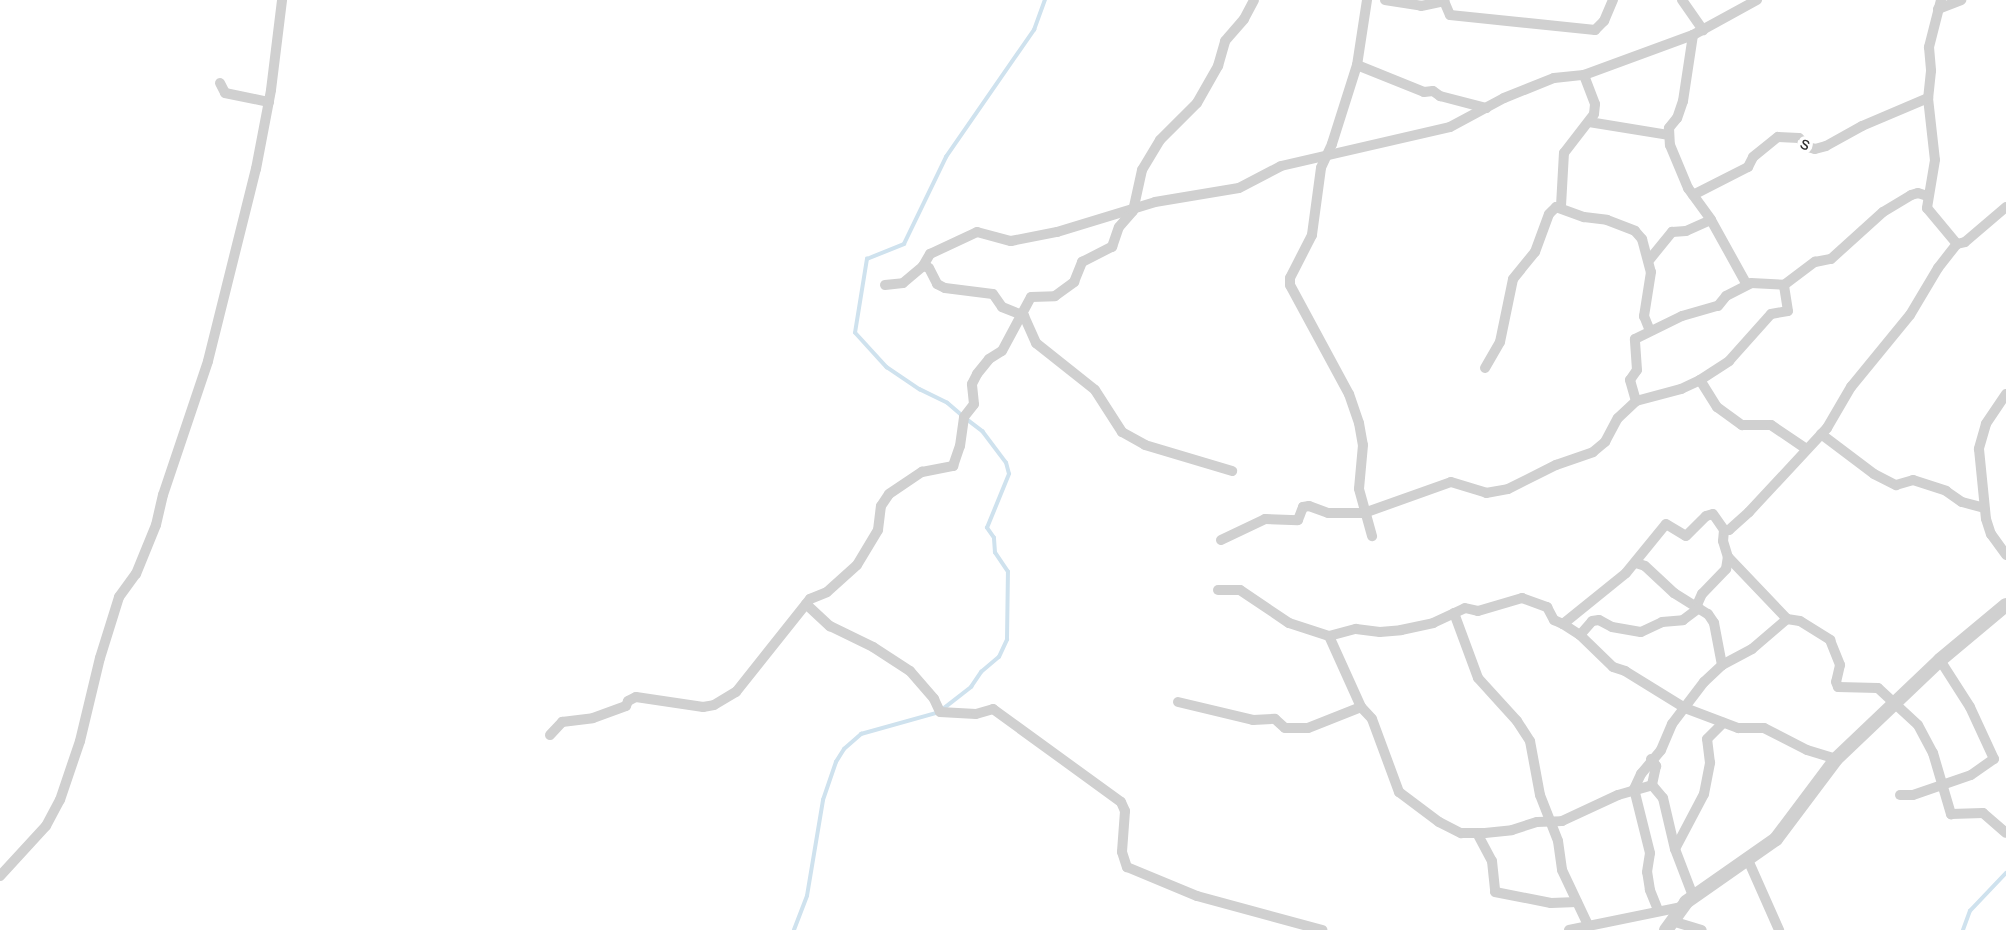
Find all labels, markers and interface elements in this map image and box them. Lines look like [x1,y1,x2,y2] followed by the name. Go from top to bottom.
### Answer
[1797,131,1815,155] street label: s

